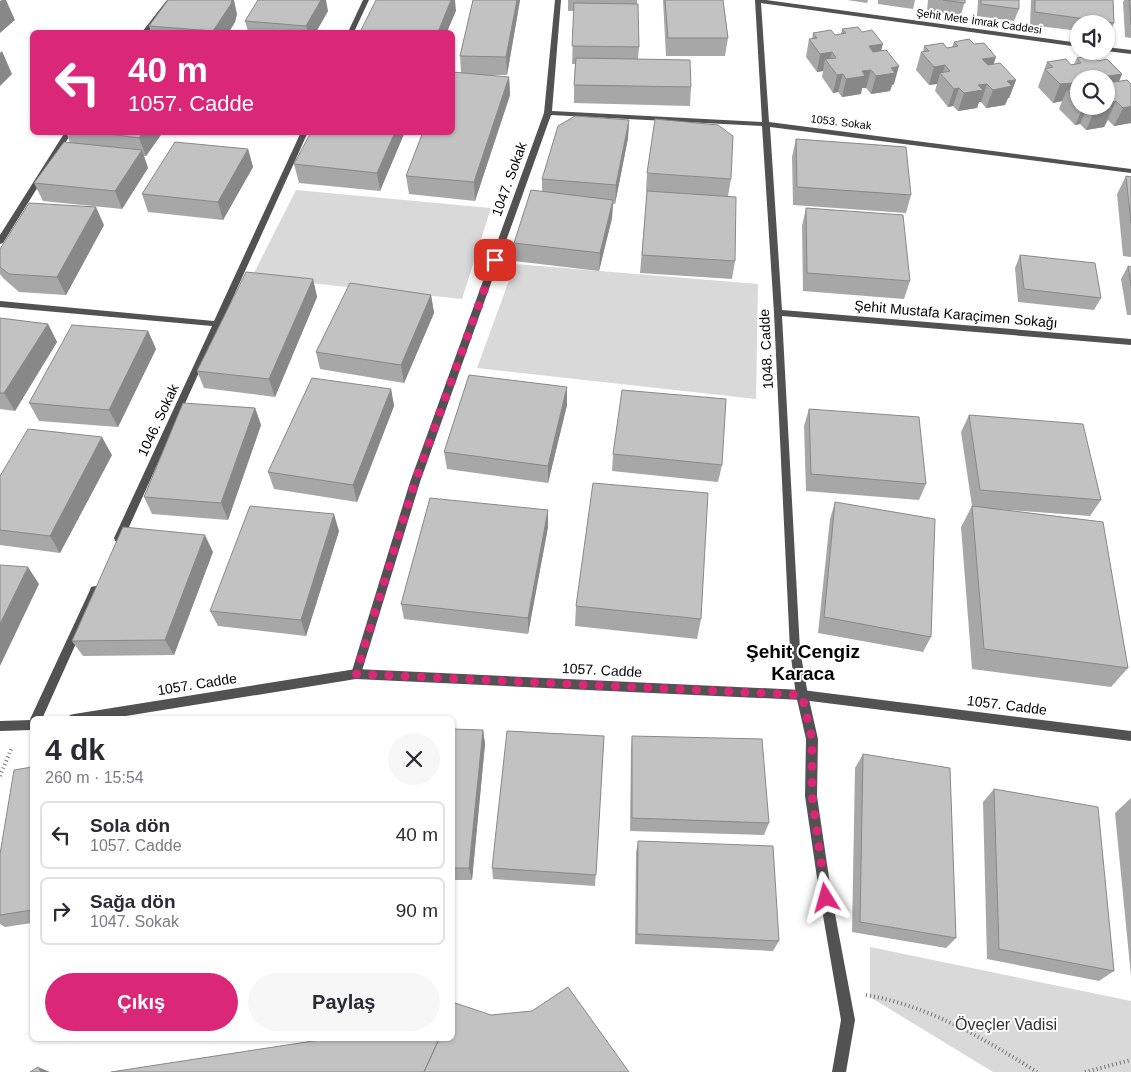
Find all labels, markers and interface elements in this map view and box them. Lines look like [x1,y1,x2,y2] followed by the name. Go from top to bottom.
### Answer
[915,6,1043,36] street label: Şehit Mete İmrak Caddesi
[1070,15,1115,115] map controls
[1070,15,1115,60] button: sound
[45,50,110,115] icon: left
[128,50,208,89] text: 40 m
[1070,70,1115,115] button: search
[128,91,254,116] text: 1057. Cadde
[810,112,873,132] street label: 1053. Sokak
[488,139,530,218] street label: 1047. Sokak
[474,239,516,281] pin
[481,246,509,274] icon: arrive
[854,297,1058,331] street label: Şehit Mustafa Karaçimen Sokağı
[756,308,776,389] street label: 1048. Cadde
[134,380,182,459] street label: 1046. Sokak
[746,641,860,684] district label: Şehit Cengiz Karaca
[562,660,643,680] street label: 1057. Cadde
[156,670,238,698] street label: 1057. Cadde
[966,692,1048,718] street label: 1057. Cadde
[45,733,105,766] text: 4 dk
[388,733,440,785] button: close
[45,769,144,786] text: 260 m · 15:54
[90,815,170,836] text: Sola dön
[47,821,75,849] icon: left
[396,824,438,845] text: 40 m
[90,837,182,854] text: 1057. Cadde
[799,871,851,923] position arrow
[90,891,176,912] text: Sağa dön
[47,897,75,925] icon: right
[396,900,438,921] text: 90 m
[90,913,179,930] text: 1047. Sokak
[45,973,238,1031] button: Çıkış
[248,973,440,1031] button: Paylaş
[955,1016,1057,1033] park label: Öveçler Vadisi

